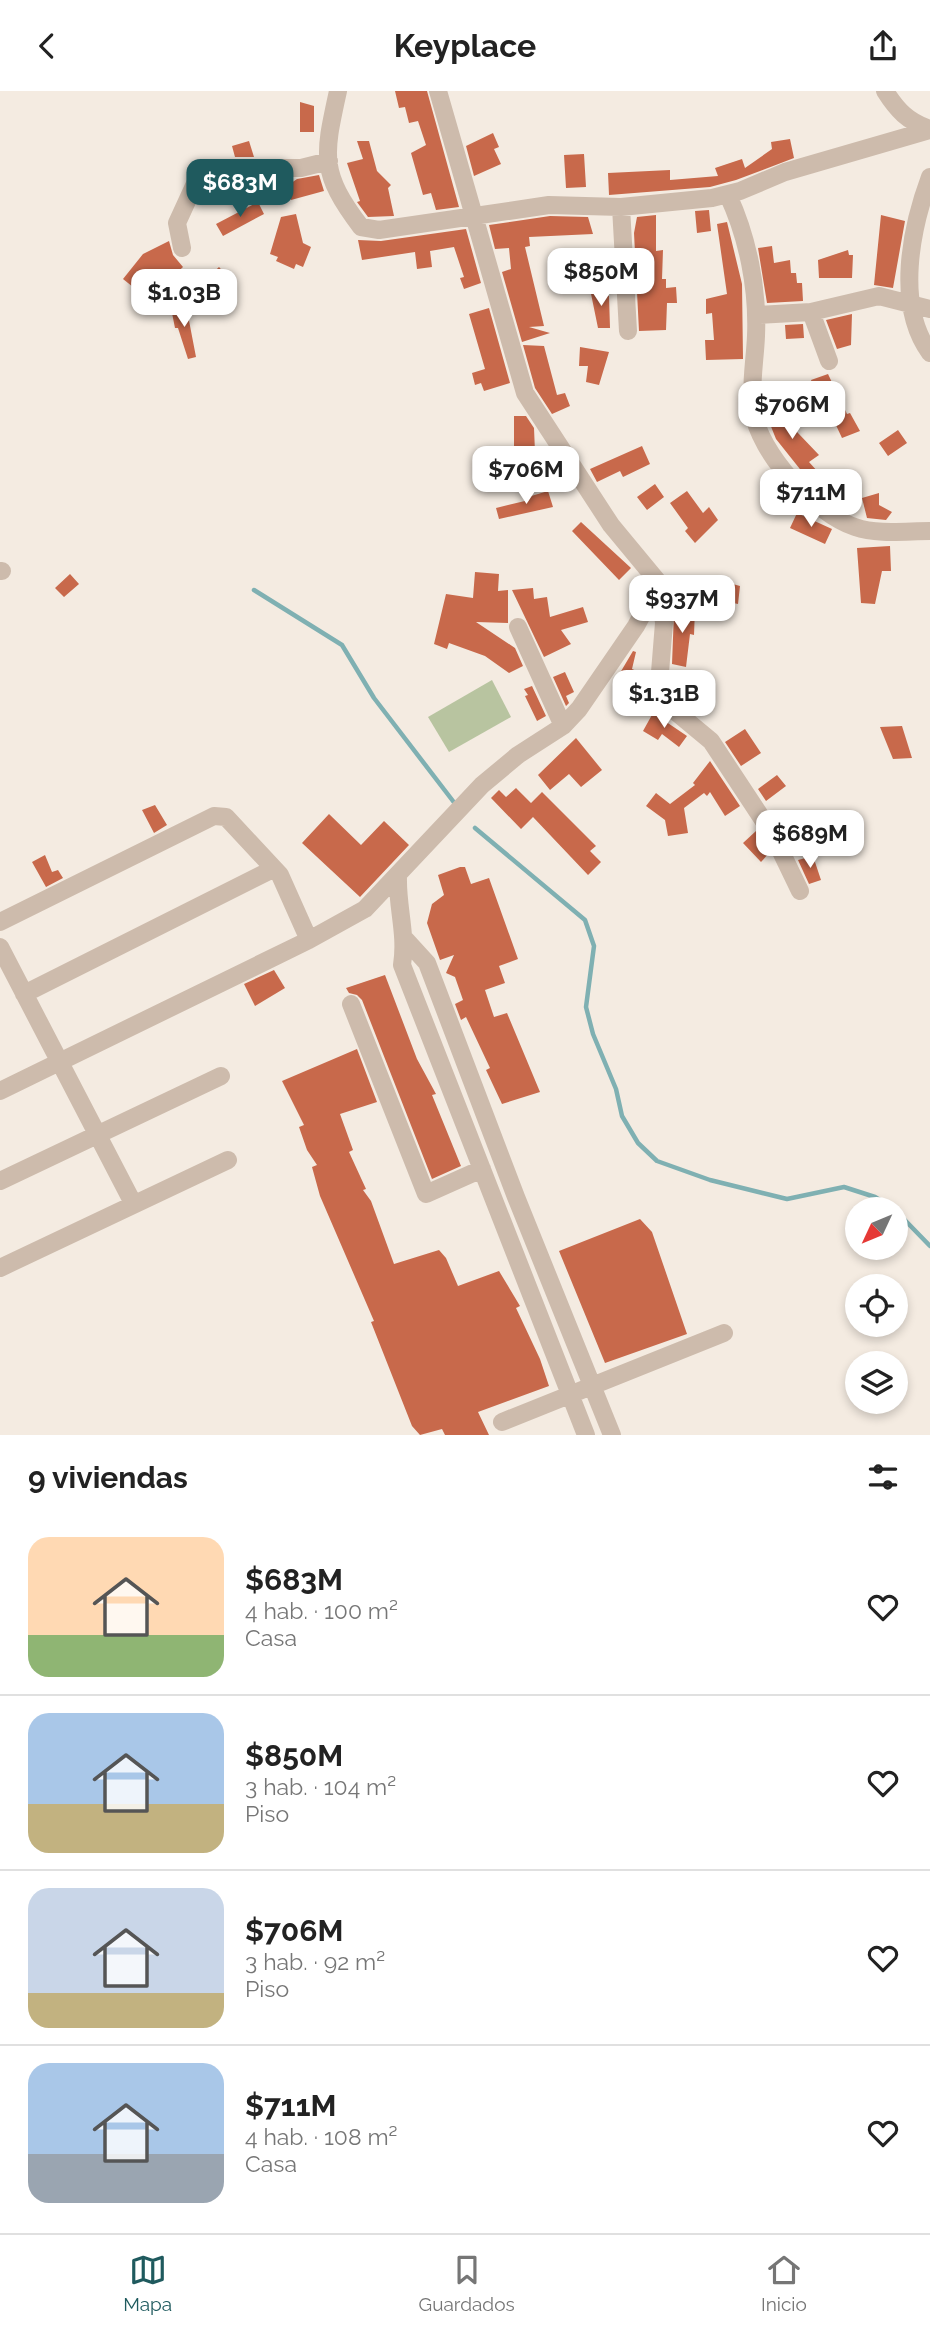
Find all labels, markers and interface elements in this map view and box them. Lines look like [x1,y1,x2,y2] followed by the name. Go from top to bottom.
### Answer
[28,27,66,65] icon: back
[394,27,536,64] text: Keyplace
[864,27,902,65] icon: share
[191,159,289,219] pin: $683M
[202,168,278,195] text: $683M
[552,249,650,308] pin: $850M
[563,257,639,284] text: $850M
[127,269,241,329] pin: $1.03B
[147,278,221,305] text: $1.03B
[743,381,841,441] pin: $706M
[754,390,830,417] text: $706M
[477,447,575,506] pin: $706M
[488,455,564,482] text: $706M
[762,469,860,529] pin: $711M
[776,478,846,505] text: $711M
[633,575,731,635] pin: $937M
[645,584,719,611] text: $937M
[607,671,721,730] pin: $1.31B
[629,679,699,706] text: $1.31B
[761,811,859,870] pin: $689M
[772,819,848,846] text: $689M
[845,1197,908,1260] north arrow
[845,1197,908,1414] map controls
[845,1274,908,1337] button: locate
[845,1351,908,1414] button: layers
[864,1458,902,1496] icon: filters
[28,1460,188,1495] text: 9 viviendas
[245,1562,343,1597] text: $683M
[84,1565,168,1649] icon: home
[864,1588,902,1626] icon: heart
[245,1597,398,1624] text: 4 hab. · 100 m²
[245,1624,297,1651] text: Casa
[245,1738,343,1773] text: $850M
[84,1741,168,1825] icon: home
[864,1764,902,1802] icon: heart
[245,1773,396,1800] text: 3 hab. · 104 m²
[245,1800,289,1827] text: Piso
[245,1913,343,1948] text: $706M
[84,1916,168,2000] icon: home
[864,1939,902,1977] icon: heart
[245,1948,385,1975] text: 3 hab. · 92 m²
[245,1975,289,2002] text: Piso
[245,2088,336,2123] text: $711M
[84,2091,168,2175] icon: home
[864,2114,902,2152] icon: heart
[245,2123,397,2150] text: 4 hab. · 108 m²
[245,2150,297,2177] text: Casa
[123,2251,172,2315] tab: Mapa
[419,2251,515,2315] tab: Guardados
[761,2251,807,2315] tab: Inicio

